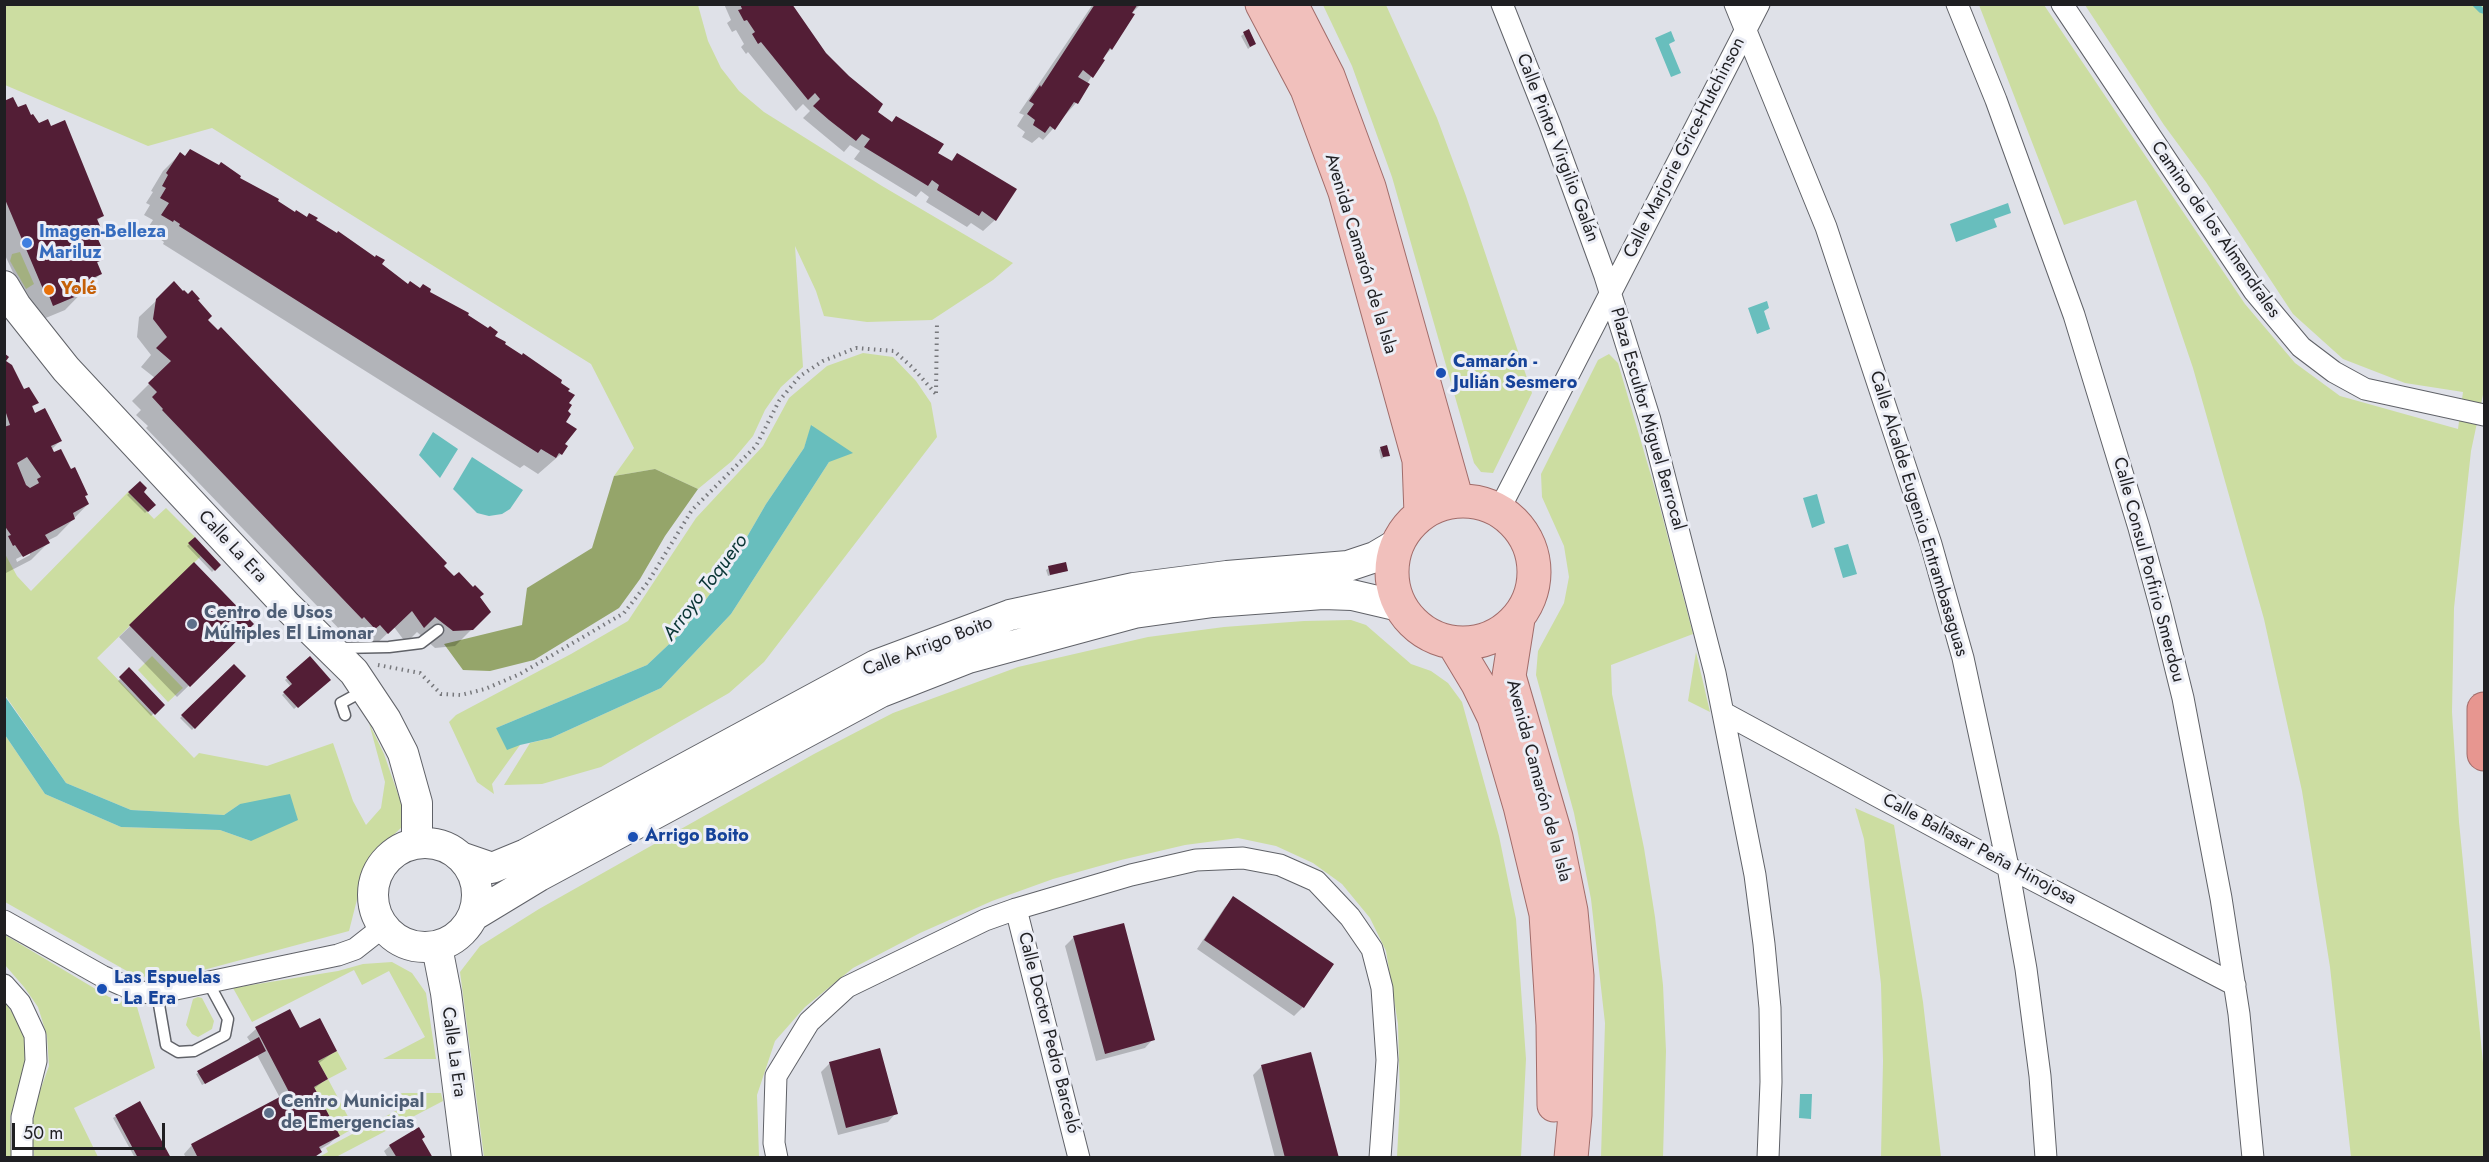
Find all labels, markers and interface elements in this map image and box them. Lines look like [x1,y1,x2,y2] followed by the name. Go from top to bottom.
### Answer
[1620,34,1750,262] street label: Calle Marjorie Grice-Hutchinson
[1511,51,1603,245] street label: Calle Pintor Virgilio Galán
[2146,138,2284,322] street label: Camino de los Almendrales
[1319,151,1401,357] street label: Avenida Camarón de la Isla
[39,222,166,264] place label: Imagen-Belleza Mariluz
[20,236,34,250] marker: Imagen-Belleza Mariluz
[61,279,97,301] place label: Yolé
[42,283,56,297] marker: Yolé
[1605,305,1689,533] street label: Plaza Escultor Miguel Berrocal
[1453,352,1577,394] place label: Camarón - Julián Sesmero
[1434,366,1448,380] marker: Camarón - Julián Sesmero
[1864,369,1972,659] street label: Calle Alcalde Eugenio Entrambasaguas
[2108,455,2188,685] street label: Calle Consul Porfirio Smerdou
[193,506,271,588] street label: Calle La Era
[658,530,754,646] water label: Arroyo Toquero
[204,603,374,646] place label: Centro de Usos Múltiples El Limonar
[860,612,996,682] street label: Calle Arrigo Boito
[185,617,199,631] marker: Centro de Usos Múltiples El Limonar
[1501,678,1575,884] street label: Avenida Camarón de la Isla
[1878,790,2080,910] street label: Calle Baltasar Peña Hinojosa
[645,826,749,848] place label: Arrigo Boito
[626,830,640,844] marker: Arrigo Boito
[1013,930,1083,1136] street label: Calle Doctor Pedro Barceló
[114,968,220,1010] place label: Las Espuelas - La Era
[95,982,109,996] marker: Las Espuelas - La Era
[436,1006,470,1098] street label: Calle La Era
[281,1092,424,1134] place label: Centro Municipal de Emergencias
[262,1106,276,1120] marker: Centro Municipal de Emergencias
[15,1111,168,1149] scale bar
[23,1120,63,1146] text: 50 m

